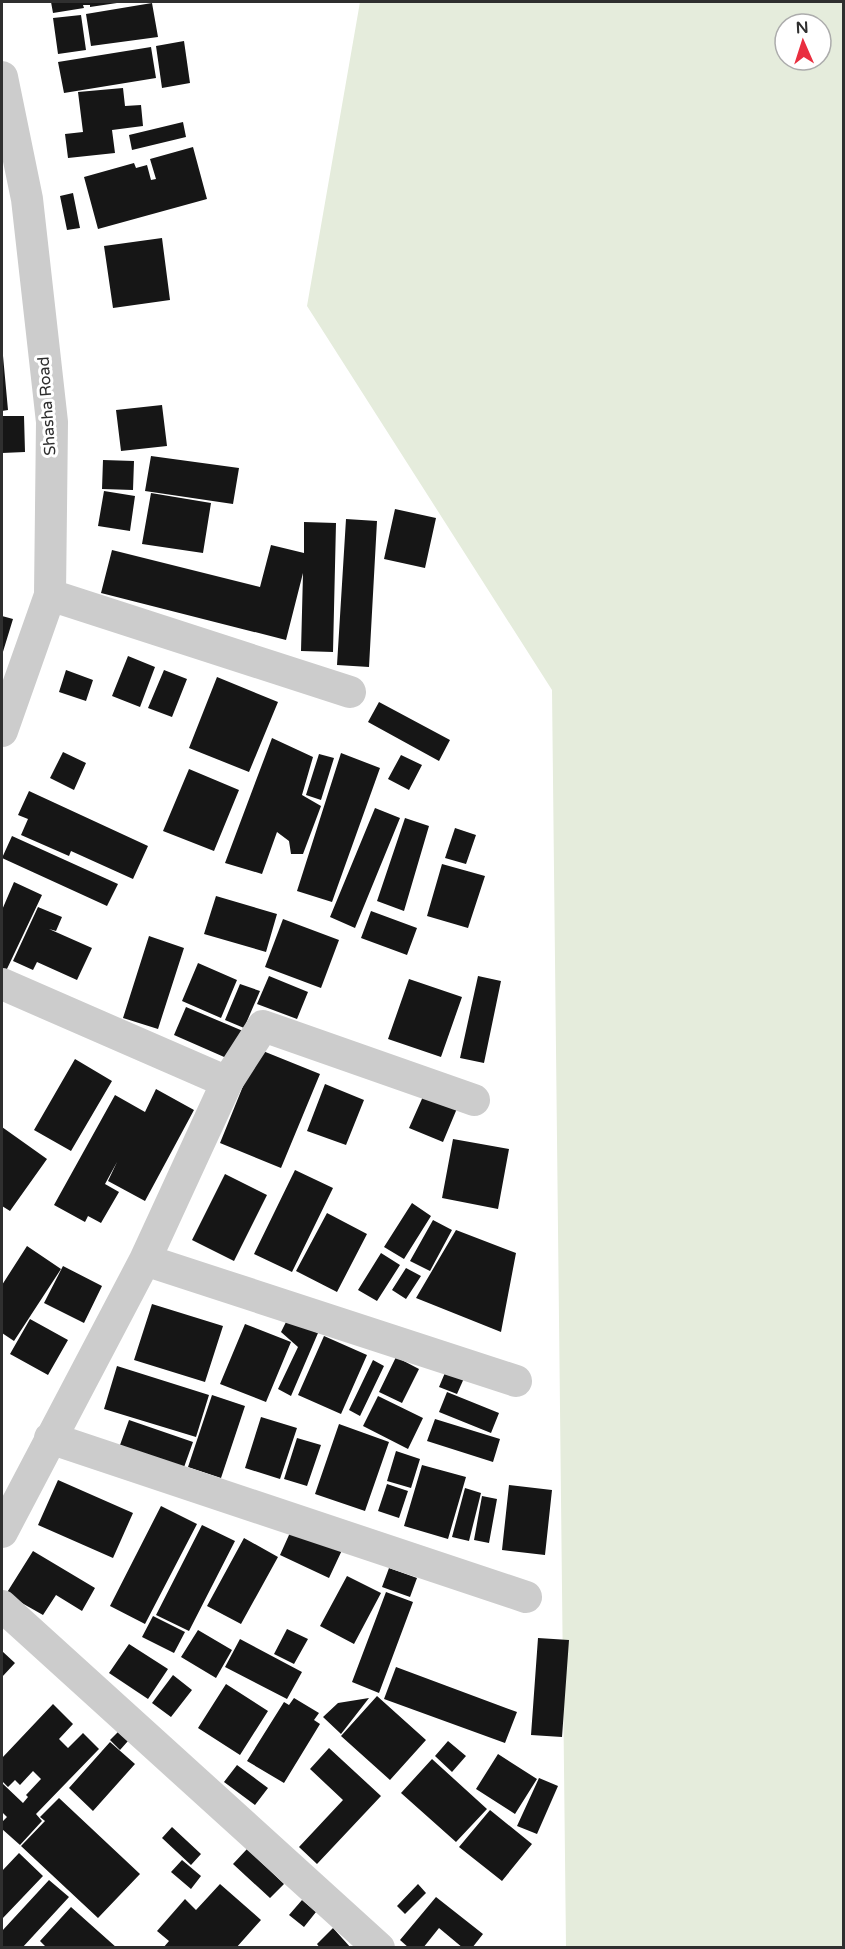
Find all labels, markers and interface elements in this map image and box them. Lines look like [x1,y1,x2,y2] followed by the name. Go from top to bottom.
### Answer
[773,12,833,72] north arrow
[795,18,809,38] text: N
[34,356,60,456] street label: Shasha Road

